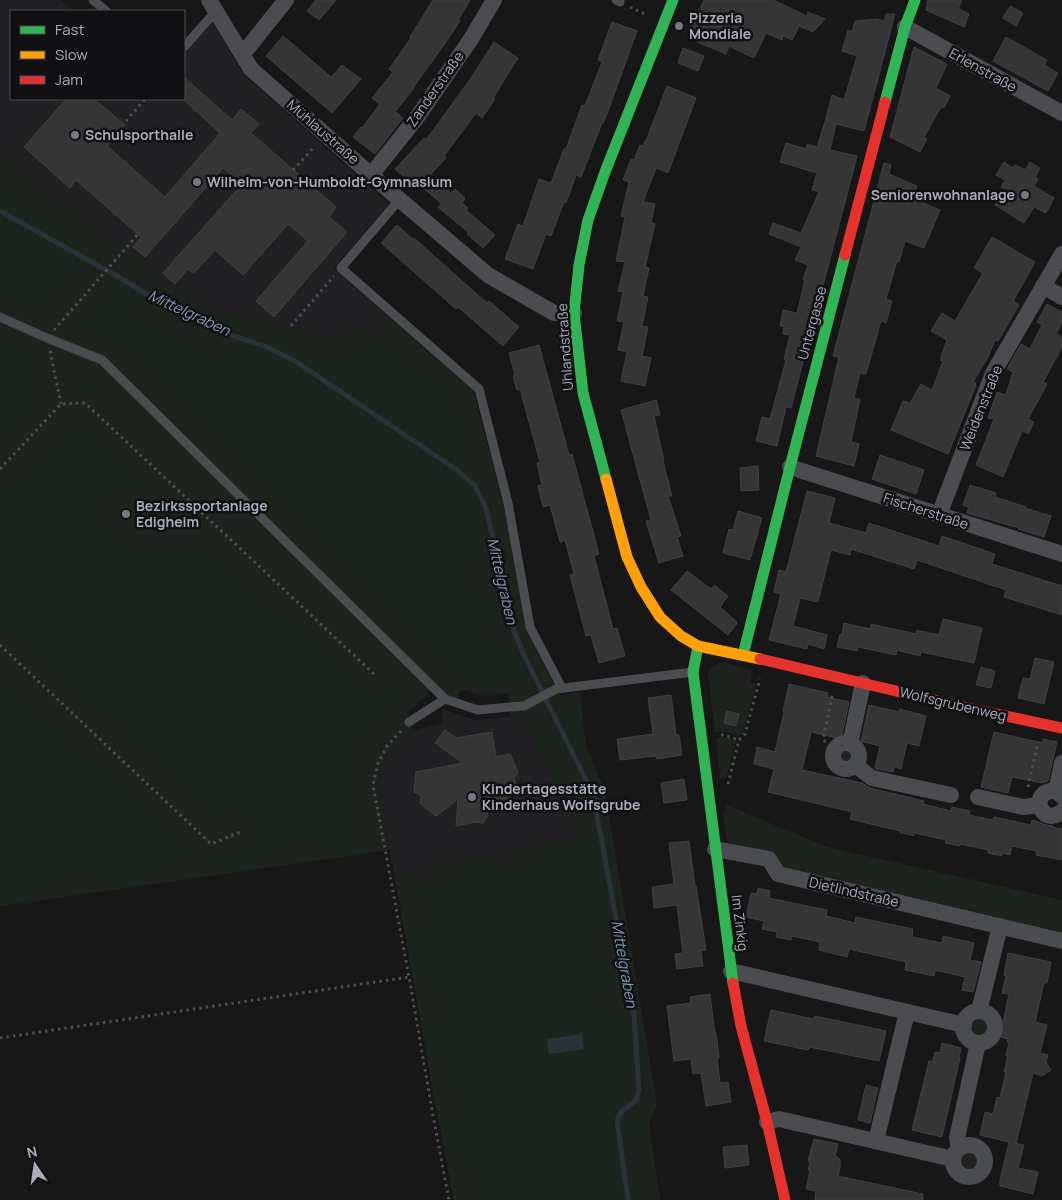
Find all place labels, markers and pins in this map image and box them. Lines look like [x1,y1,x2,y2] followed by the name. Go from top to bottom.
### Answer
[689,8,751,43] place label: Pizzeria Mondiale
[673,20,685,32] marker: Pizzeria Mondiale
[85,125,193,144] place label: Schulsporthalle
[69,129,81,141] marker: Schulsporthalle
[207,172,452,191] place label: Wilhelm-von-Humboldt-Gymnasium
[191,176,203,188] marker: Wilhelm-von-Humboldt-Gymnasium
[871,185,1015,204] place label: Seniorenwohnanlage
[1019,189,1031,201] marker: Seniorenwohnanlage
[136,496,268,531] place label: Bezirkssportanlage Edigheim
[120,508,132,520] marker: Bezirkssportanlage Edigheim
[482,779,641,814] place label: Kindertagesstätte Kinderhaus Wolfsgrube
[466,791,478,803] marker: Kindertagesstätte Kinderhaus Wolfsgrube

